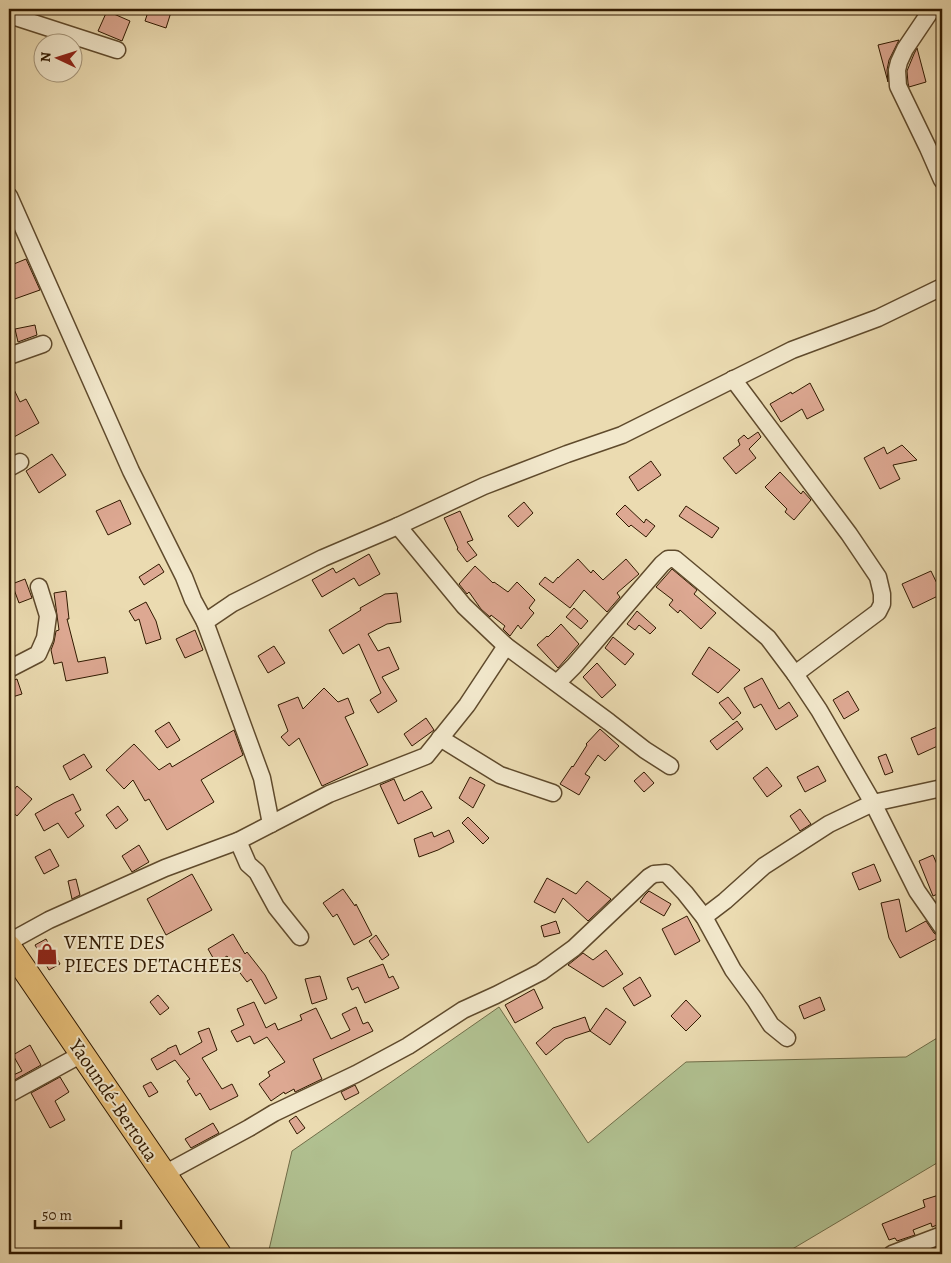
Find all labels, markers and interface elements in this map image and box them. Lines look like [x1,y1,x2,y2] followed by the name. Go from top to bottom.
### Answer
[32,32,82,82] north arrow
[36,51,55,63] text: N
[63,929,242,979] place label: VENTE DES PIECES DETACHEES
[34,941,60,967] shop icon: VENTE DES PIECES DETACHEES
[62,1033,165,1167] street label: Yaoundé-Bertoua
[35,1198,121,1230] scale bar
[42,1205,72,1225] text: 50 m

